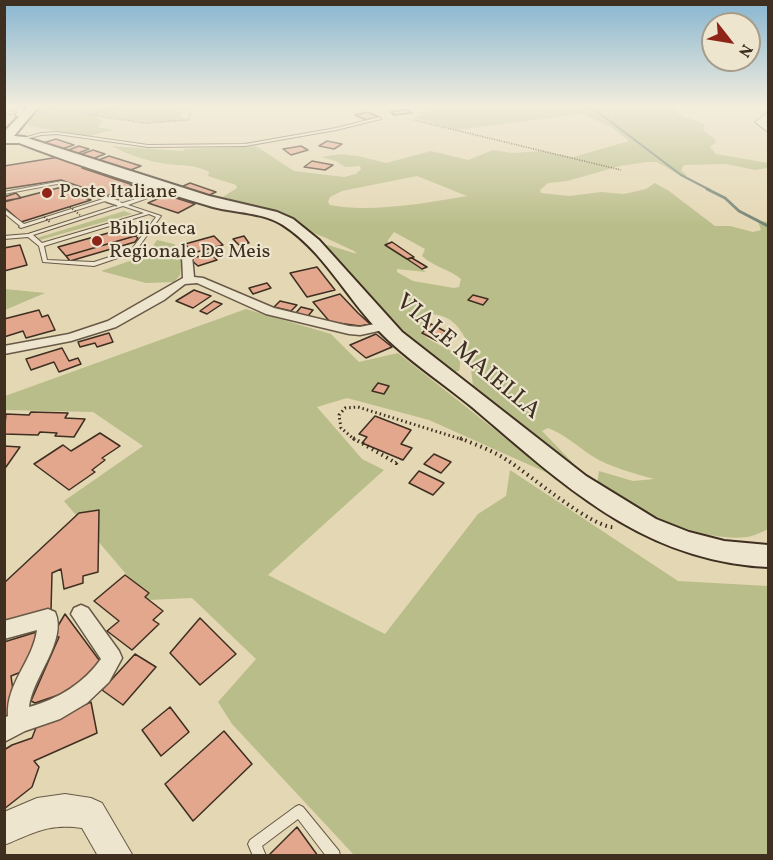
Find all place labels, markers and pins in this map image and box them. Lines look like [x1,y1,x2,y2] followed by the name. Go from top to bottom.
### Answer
[59,181,177,205] place label: Poste Italiane
[40,186,54,200] marker: Poste Italiane
[109,218,270,265] place label: Biblioteca Regionale De Meis
[90,234,104,248] marker: Biblioteca Regionale De Meis

